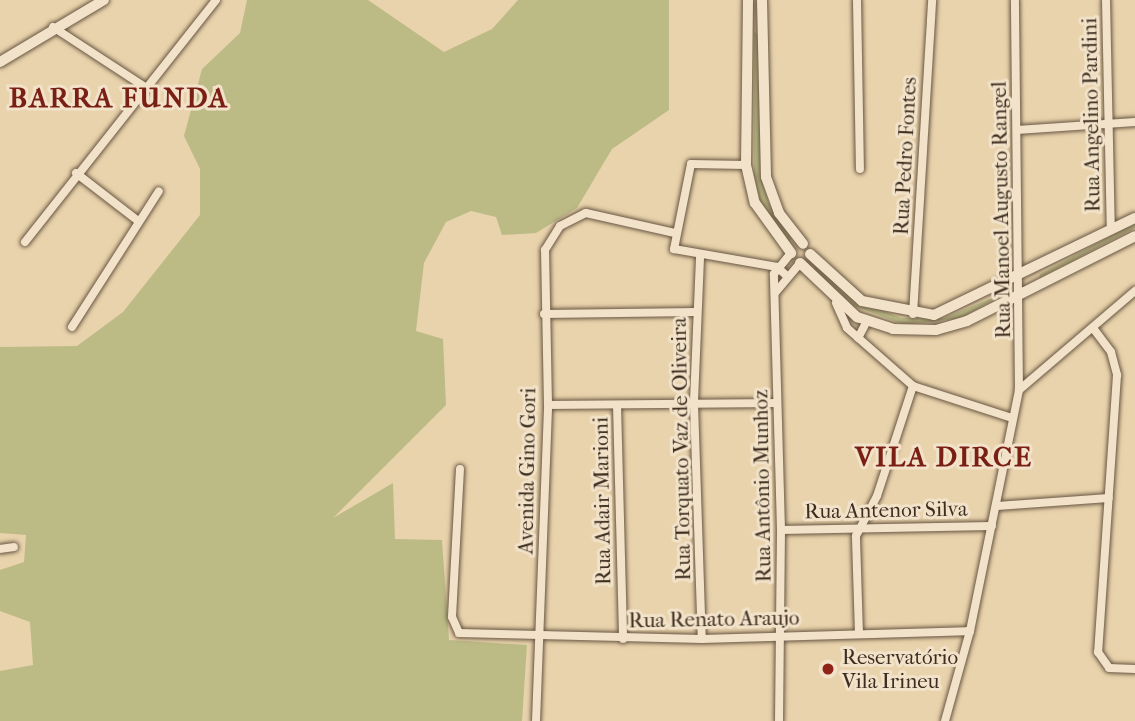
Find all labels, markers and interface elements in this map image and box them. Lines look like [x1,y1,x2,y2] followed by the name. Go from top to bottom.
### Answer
[1077,18,1105,212] street label: Rua Angelino Pardini
[888,76,922,236] street label: Rua Pedro Fontes
[10,81,228,115] district label: BARRA FUNDA
[986,81,1016,339] street label: Rua Manoel Augusto Rangel
[666,317,696,581] street label: Rua Torquato Vaz de Oliveira
[513,388,541,554] street label: Avenida Gino Gori
[748,389,776,583] street label: Rua Antônio Munhoz
[588,417,616,585] street label: Rua Adair Marioni
[856,440,1032,474] district label: VILA DIRCE
[804,496,968,524] street label: Rua Antenor Silva
[628,605,800,633] street label: Rua Renato Araujo
[842,644,958,694] place label: Reservatório Vila Irineu
[820,661,836,677] marker: Reservatório Vila Irineu

